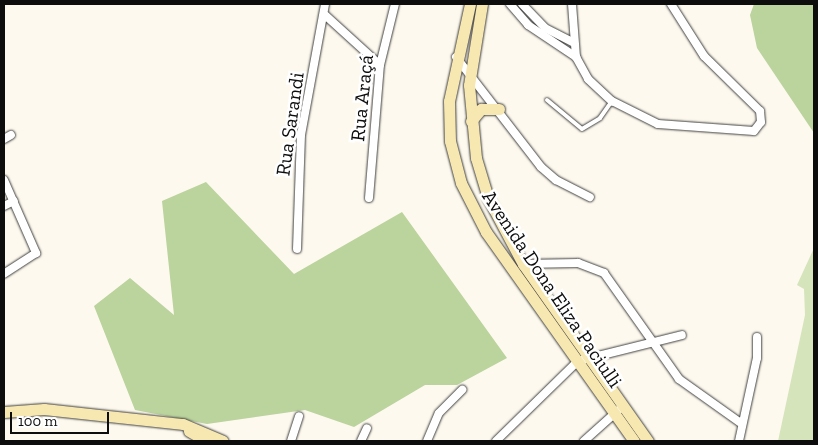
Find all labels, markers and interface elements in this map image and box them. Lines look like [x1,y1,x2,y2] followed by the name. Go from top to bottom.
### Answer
[345,53,379,143] street label: Rua Araçá
[271,71,309,177] street label: Rua Sarandi
[477,186,627,392] street label: Avenida Dona Eliza Paciulli
[12,402,111,434] scale bar
[18,412,57,430] text: 100 m

